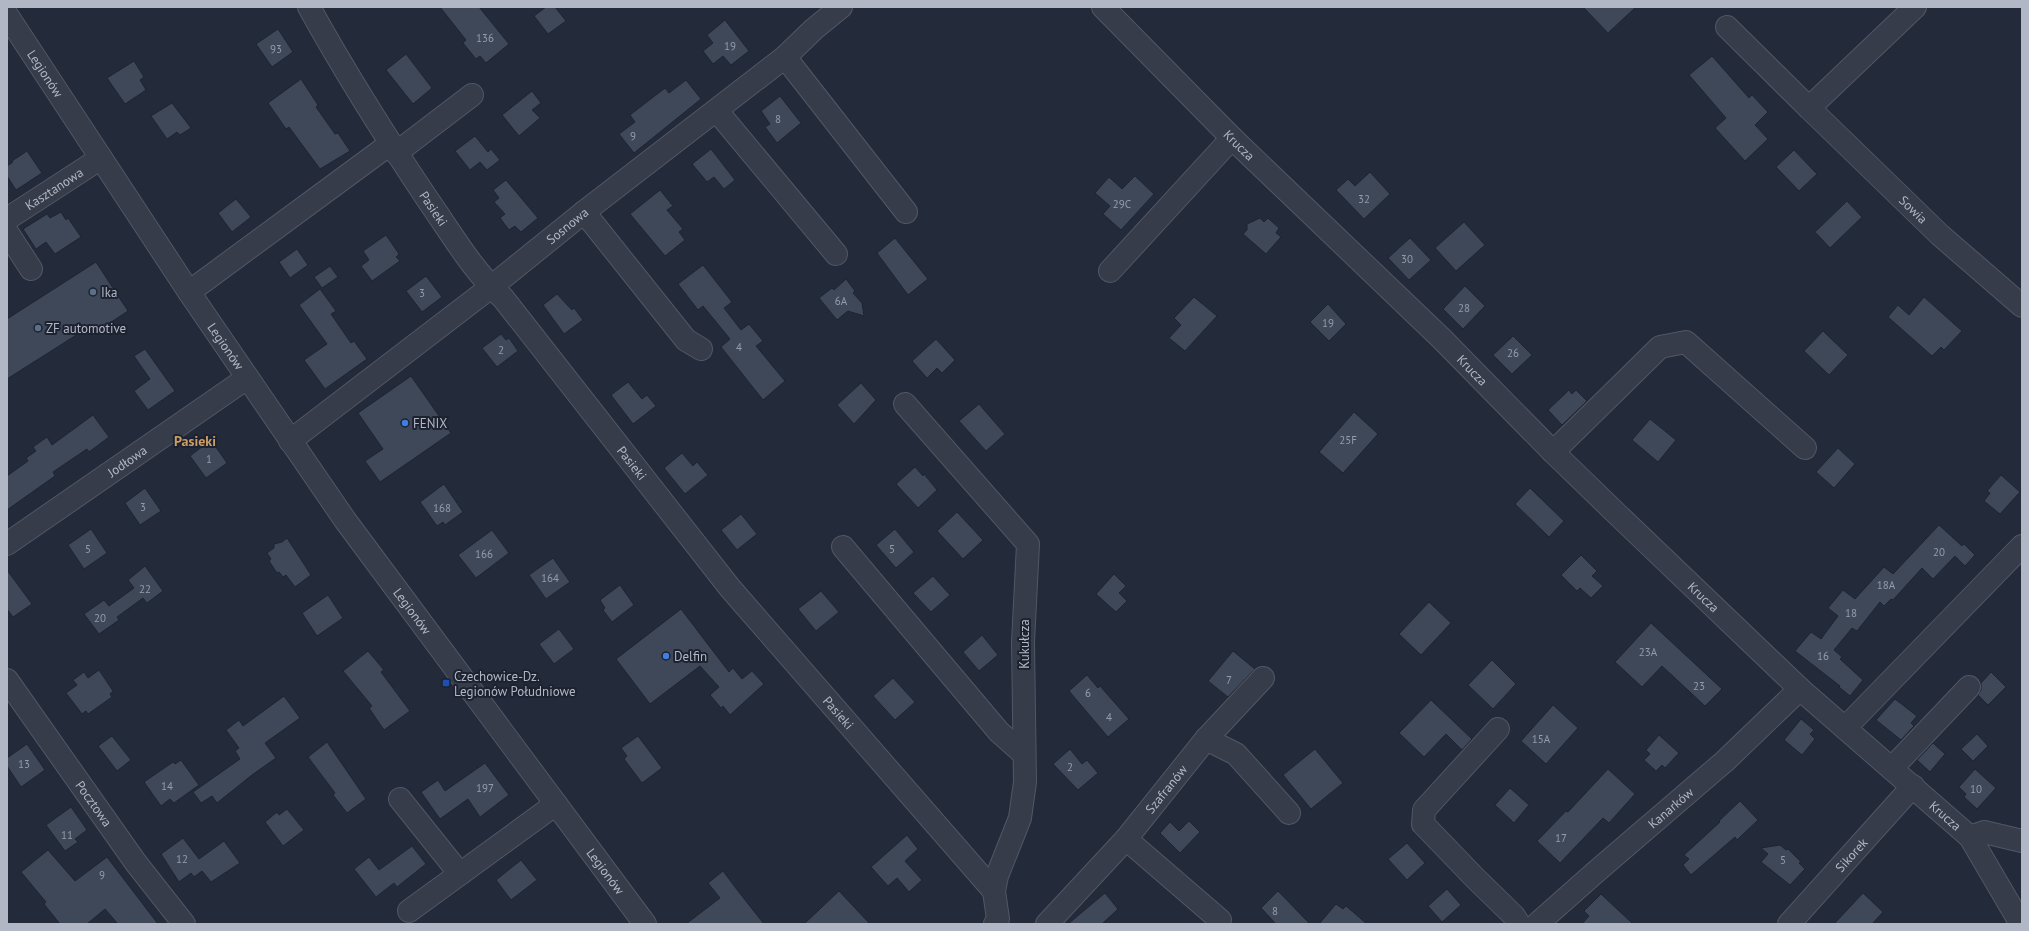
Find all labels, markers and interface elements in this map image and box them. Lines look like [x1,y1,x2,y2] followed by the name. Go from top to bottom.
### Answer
[476,31,494,45] house number: 136
[724,39,736,53] house number: 19
[270,42,282,56] house number: 93
[24,47,67,101] street label: Legionów
[775,112,781,126] house number: 8
[1220,126,1259,164] street label: Krucza
[630,129,636,143] house number: 9
[22,163,86,214] street label: Kasztanowa
[416,188,452,229] street label: Pasieki
[1358,192,1370,206] house number: 32
[1896,192,1931,227] street label: Sowia
[1113,197,1131,211] house number: 29C
[543,204,592,248] street label: Sosnowa
[1401,252,1413,266] house number: 30
[101,284,117,301] place label: Ika
[419,286,425,300] house number: 3
[88,287,98,297] marker: Ika
[835,294,848,308] house number: 6A
[1458,301,1470,315] house number: 28
[1322,316,1334,330] house number: 19
[204,319,248,373] street label: Legionów
[46,320,126,337] place label: ZF automotive
[33,323,43,333] marker: ZF automotive
[736,340,742,354] house number: 4
[498,343,504,357] house number: 2
[1507,346,1519,360] house number: 26
[1453,351,1491,389] street label: Krucza
[413,415,447,432] place label: FENIX
[400,418,410,428] marker: FENIX
[174,432,216,450] district label: Pasieki
[1339,433,1357,447] house number: 25F
[103,441,150,481] street label: Jodłowa
[614,443,651,483] street label: Pasieki
[206,452,212,466] house number: 1
[140,500,146,514] house number: 3
[433,501,451,515] house number: 168
[85,542,91,556] house number: 5
[889,542,895,556] house number: 5
[1933,545,1945,559] house number: 20
[475,547,493,561] house number: 166
[541,571,559,585] house number: 164
[1684,578,1723,616] street label: Krucza
[1877,578,1896,592] house number: 18A
[139,582,151,596] house number: 22
[390,584,436,638] street label: Legionów
[1845,606,1857,620] house number: 18
[94,611,106,625] house number: 20
[1016,619,1033,669] street label: Kukułcza
[1639,645,1658,659] house number: 23A
[674,648,707,665] place label: Delfin
[1817,649,1829,663] house number: 16
[661,651,671,661] marker: Delfin
[454,668,576,700] place label: Czechowice-Dz. Legionów Południowe
[1226,673,1232,687] house number: 7
[441,678,451,688] marker: Czechowice-Dz. Legionów Południowe
[1693,679,1705,693] house number: 23
[1085,686,1091,700] house number: 6
[819,692,858,733] street label: Pasieki
[1106,710,1112,724] house number: 4
[1532,732,1551,746] house number: 15A
[18,757,30,771] house number: 13
[1067,760,1073,774] house number: 2
[1141,761,1191,817] street label: Szafranów
[72,777,116,830] street label: Pocztowa
[161,779,173,793] house number: 14
[476,781,494,795] house number: 197
[1970,782,1982,796] house number: 10
[1644,783,1697,832] street label: Kanarków
[1926,797,1965,834] street label: Krucza
[61,828,73,842] house number: 11
[1555,831,1567,845] house number: 17
[1831,833,1872,876] street label: Sikorek
[583,845,629,898] street label: Legionów
[176,852,188,866] house number: 12
[1780,853,1786,867] house number: 5
[99,868,105,882] house number: 9
[1272,904,1278,918] house number: 8

